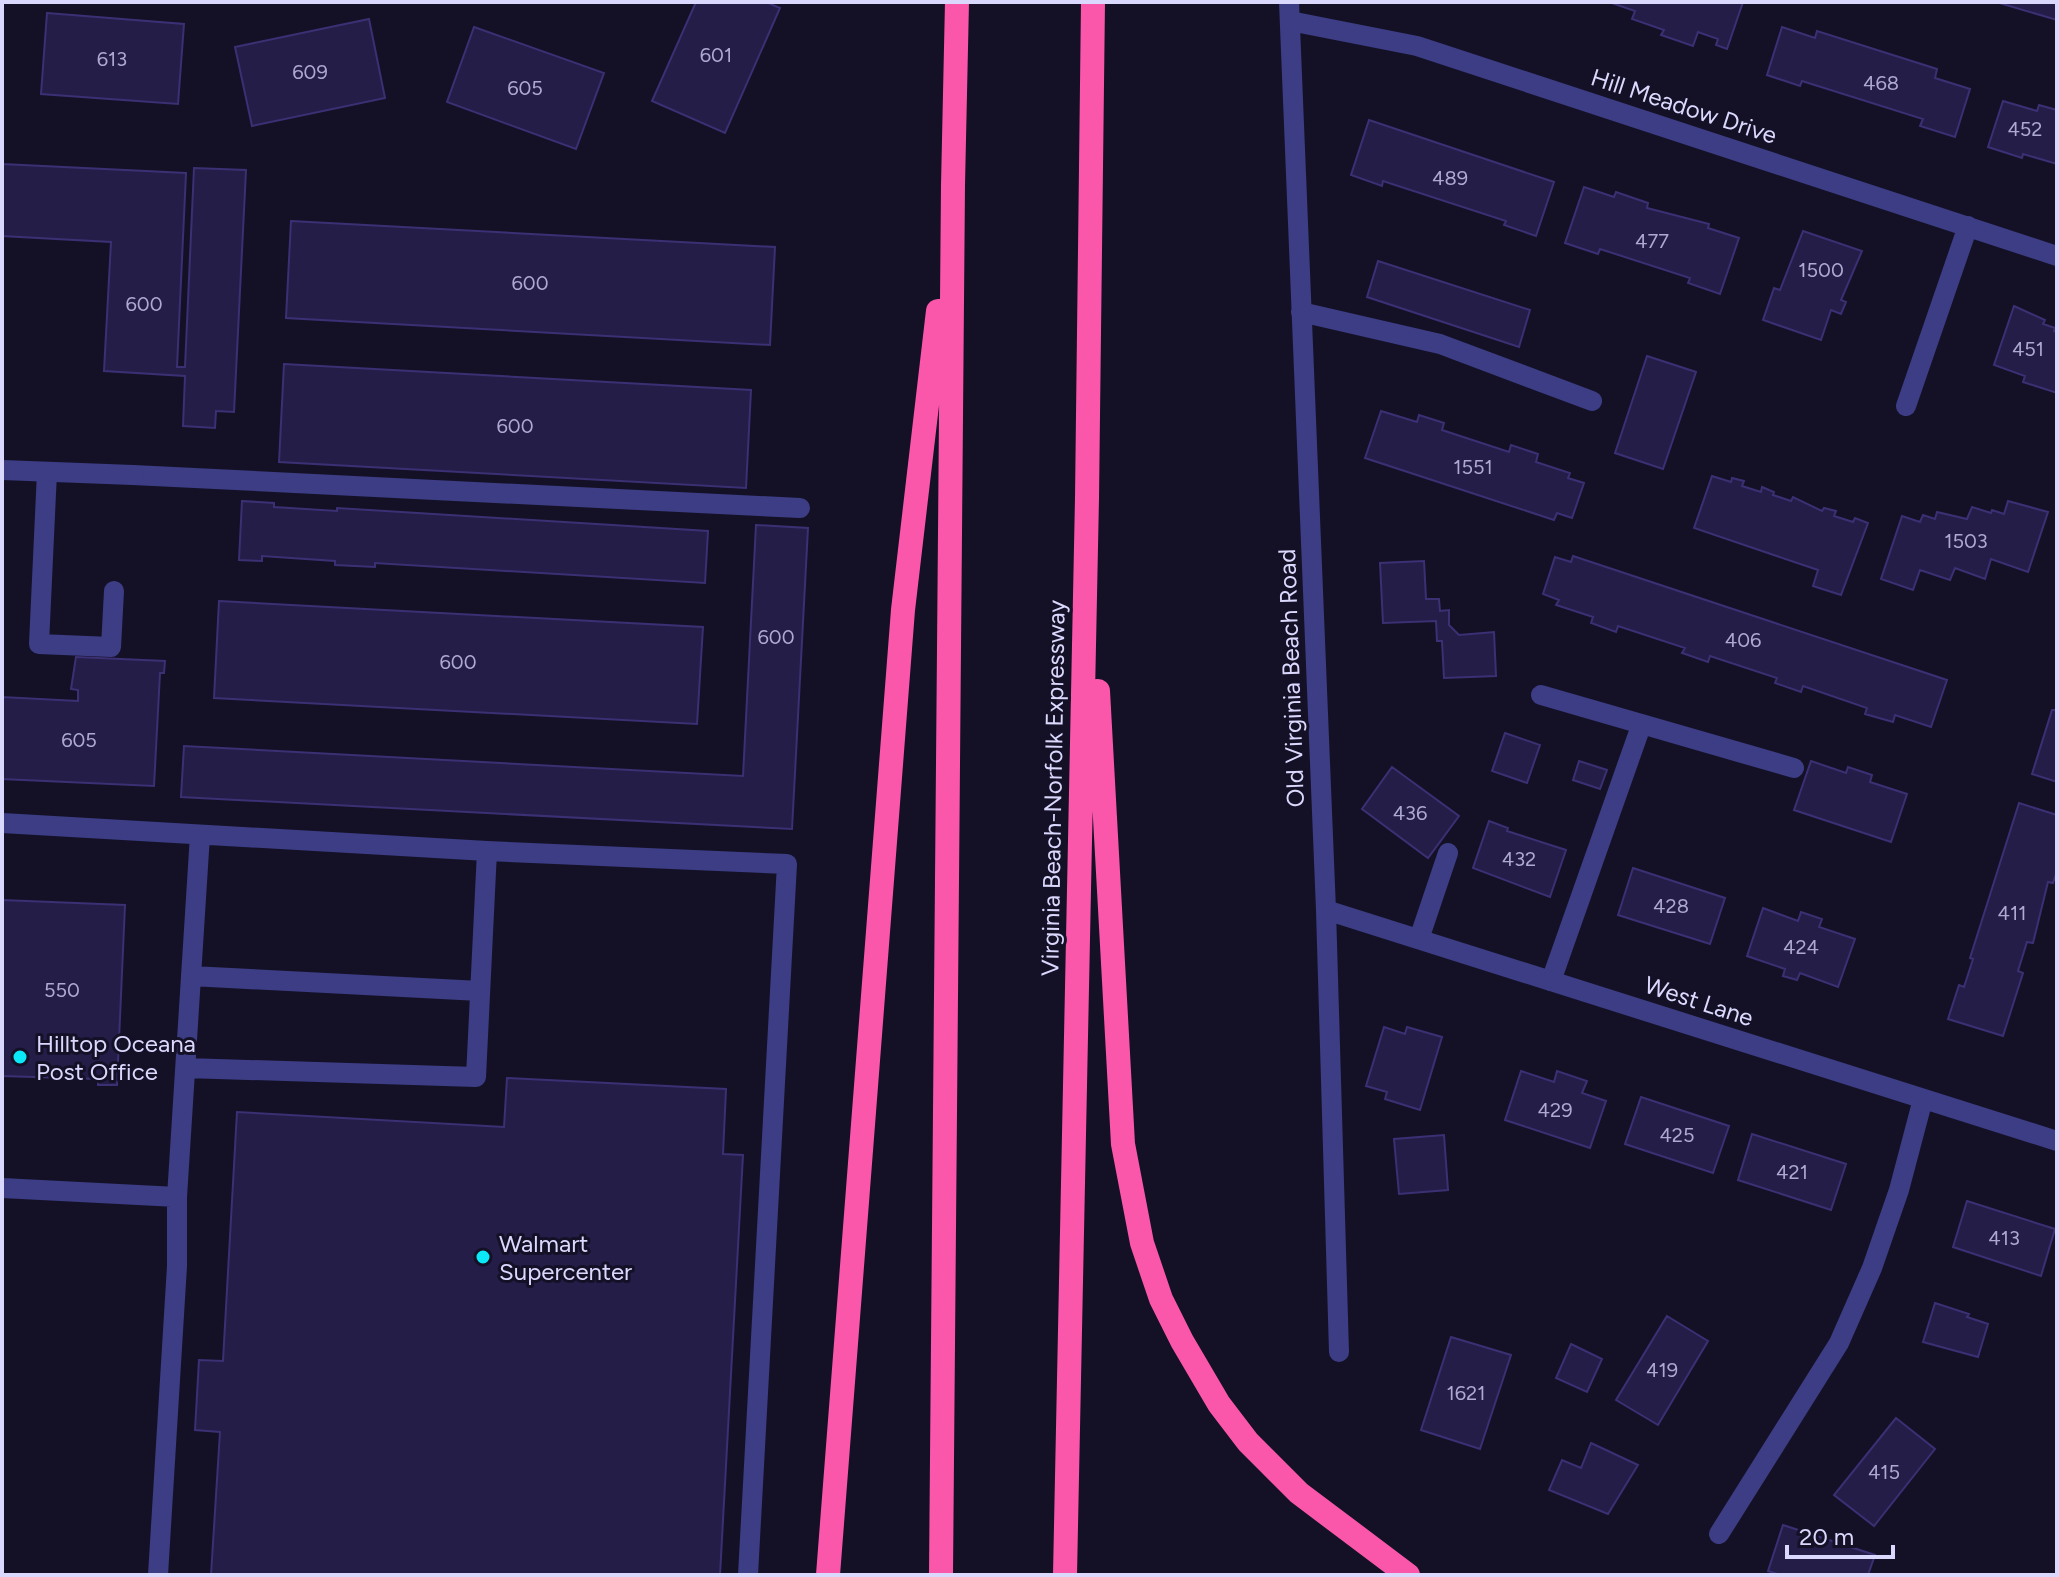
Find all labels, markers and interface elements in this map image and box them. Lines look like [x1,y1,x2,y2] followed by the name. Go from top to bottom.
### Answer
[700,43,732,67] house number: 601
[97,47,127,71] house number: 613
[292,60,328,84] house number: 609
[1587,62,1781,150] street label: Hill Meadow Drive
[1863,71,1899,95] house number: 468
[507,76,543,100] house number: 605
[2007,117,2043,141] house number: 452
[1432,166,1468,190] house number: 489
[1635,229,1669,253] house number: 477
[1798,258,1844,282] house number: 1500
[512,271,548,295] house number: 600
[126,292,162,316] house number: 600
[2012,337,2044,361] house number: 451
[497,414,533,438] house number: 600
[1453,455,1493,479] house number: 1551
[1944,529,1988,553] house number: 1503
[1272,548,1310,808] street label: Old Virginia Beach Road
[1035,599,1071,976] street label: Virginia Beach-Norfolk Expressway
[758,625,794,649] house number: 600
[1725,628,1761,652] house number: 406
[440,650,476,674] house number: 600
[61,728,97,752] house number: 605
[1393,801,1427,825] house number: 436
[1502,847,1536,871] house number: 432
[1653,894,1689,918] house number: 428
[1998,901,2026,925] house number: 411
[1783,935,1819,959] house number: 424
[1641,970,1757,1032] street label: West Lane
[44,978,80,1002] house number: 550
[36,1029,196,1086] place label: Hilltop Oceana Post Office
[11,1048,29,1066] marker: Hilltop Oceana Post Office
[1538,1098,1572,1122] house number: 429
[1659,1123,1695,1147] house number: 425
[1776,1160,1808,1184] house number: 421
[1988,1226,2020,1250] house number: 413
[499,1229,632,1286] place label: Walmart Supercenter
[474,1248,492,1266] marker: Walmart Supercenter
[1646,1358,1678,1382] house number: 419
[1446,1381,1486,1405] house number: 1621
[1868,1460,1900,1484] house number: 415
[1787,1509,1893,1559] scale bar
[1799,1522,1854,1551] text: 20 m

